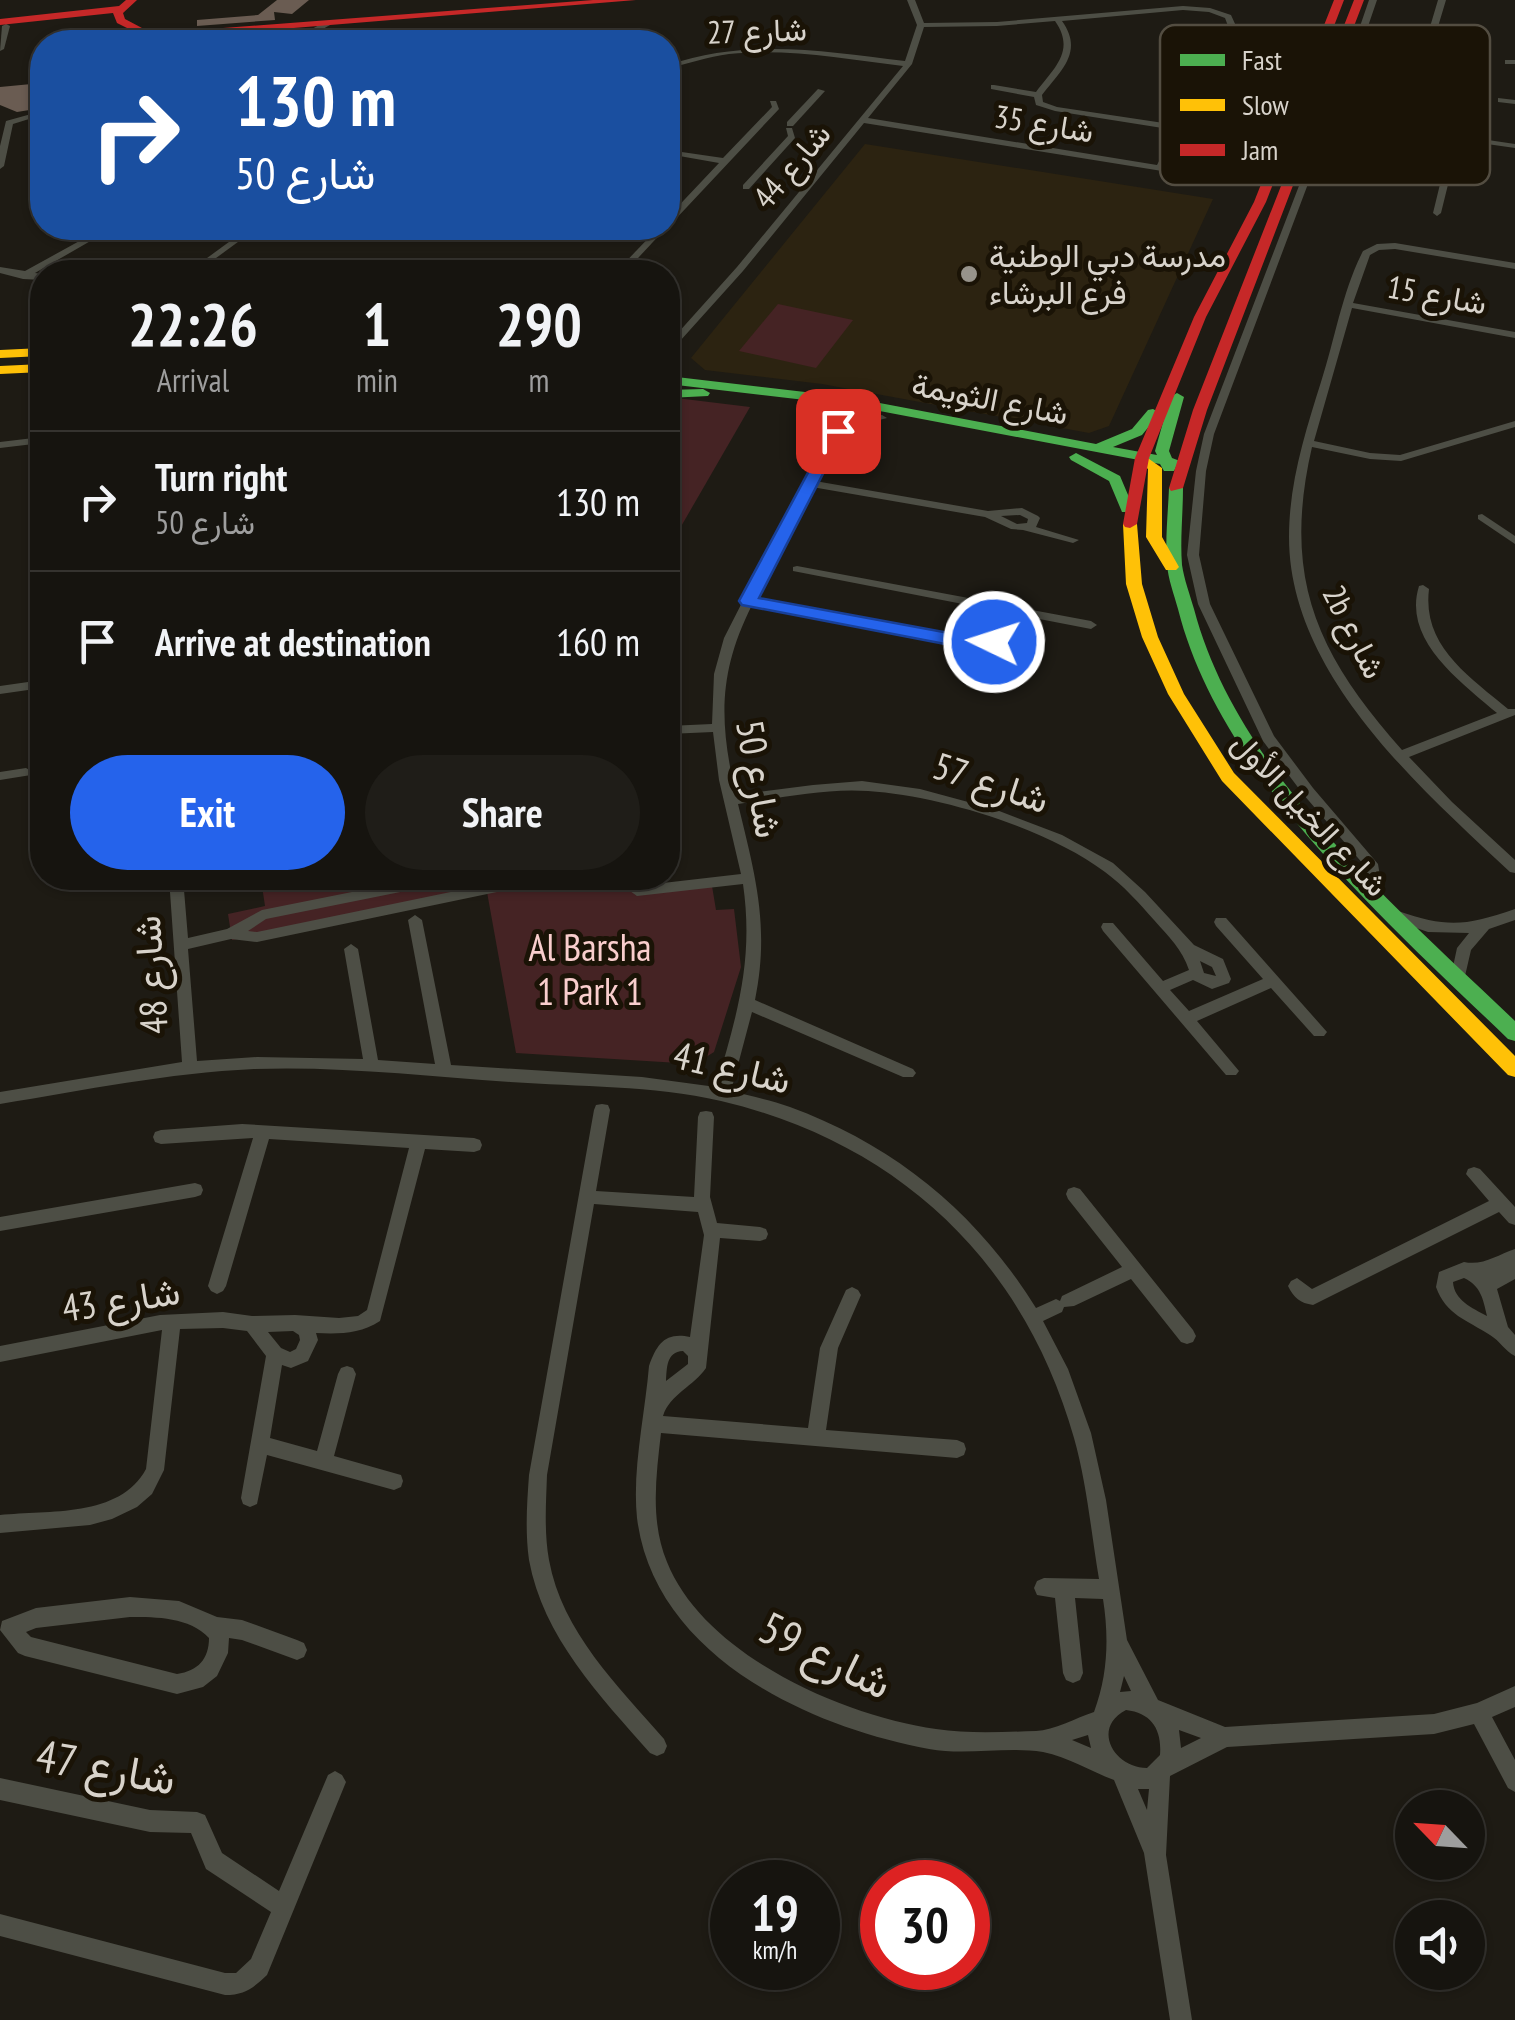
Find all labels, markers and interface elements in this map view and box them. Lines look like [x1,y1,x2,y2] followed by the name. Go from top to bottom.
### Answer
[706,7,808,55] street label: شارع 27
[1160,25,1490,185] legend
[1242,41,1282,78] text: Fast
[235,55,396,145] text: 130 m
[70,70,200,200] icon: right
[1242,86,1289,123] text: Slow
[991,94,1097,154] street label: شارع 35
[743,114,841,218] street label: شارع 44
[1241,131,1278,168] text: Jam
[235,143,376,201] text: شارع 50
[989,234,1226,315] place label: مدرسة دبي الوطنية فرع البرشاء
[958,263,980,285] marker: مدرسة دبي الوطنية فرع البرشاء
[1384,265,1490,325] street label: شارع 15
[128,285,258,363] text: 22:26
[363,285,391,363] text: 1
[496,285,582,363] text: 290
[157,359,229,401] text: Arrival
[356,359,398,401] text: min
[528,359,549,401] text: m
[908,362,1072,436] street label: شارع الثويمة
[796,389,881,474] pin
[811,404,866,459] icon: arrive
[155,452,287,501] text: Turn right
[70,474,125,529] icon: right
[556,477,640,526] text: 130 m
[155,501,255,543] text: شارع 50
[1312,578,1396,686] street label: 2b شارع
[942,590,1046,694] position arrow
[70,614,125,669] icon: arrive
[155,617,431,666] text: Arrive at destination
[556,617,640,666] text: 160 m
[723,716,795,842] street label: شارع 50
[1222,722,1398,906] street label: شارع الخيل الأول
[927,740,1055,826] street label: شارع 57
[70,755,345,870] button: Exit
[365,755,640,870] button: Share
[121,914,181,1036] street label: شارع 48
[528,922,652,1015] park label: Al Barsha 1 Park 1
[668,1029,796,1107] street label: شارع 41
[58,1265,184,1335] street label: شارع 43
[749,1597,902,1714] street label: شارع 59
[31,1725,180,1810] street label: شارع 47
[1395,1790,1485,1880] north arrow
[1395,1790,1485,1990] map controls
[860,1860,990,1990] speed limit sign: 30
[751,1880,799,1945] text: 19
[1395,1900,1485,1990] button: sound
[753,1934,797,1966] text: km/h

